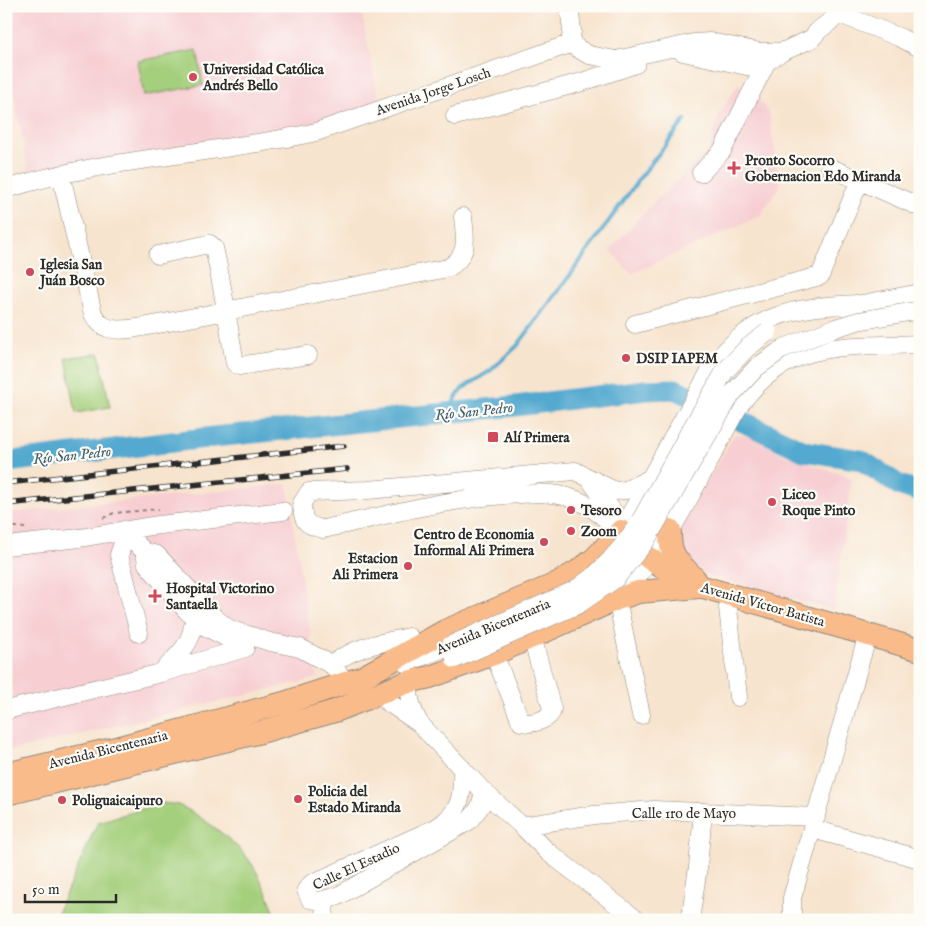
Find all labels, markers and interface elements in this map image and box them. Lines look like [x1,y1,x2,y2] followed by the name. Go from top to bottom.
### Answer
[202,61,325,95] place label: Universidad Católica Andrés Bello
[372,64,494,120] street label: Avenida Jorge Losch
[187,71,199,83] marker: Universidad Católica Andrés Bello
[745,152,902,186] place label: Pronto Socorro Gobernacion Edo Miranda
[727,161,741,175] marker: Pronto Socorro Gobernacion Edo Miranda
[38,256,105,290] place label: Iglesia San Juán Bosco
[24,266,36,278] marker: Iglesia San Juán Bosco
[636,350,719,368] place label: DSIP IAPEM
[620,352,632,364] marker: DSIP IAPEM
[434,398,514,425] water label: Río San Pedro
[503,429,570,447] place label: Alí Primera
[486,430,500,444] marker: Alí Primera
[32,442,112,469] water label: Río San Pedro
[782,486,856,520] place label: Liceo Roque Pinto
[766,496,778,508] marker: Liceo Roque Pinto
[580,502,622,520] place label: Tesoro
[565,504,577,516] marker: Tesoro
[581,523,617,541] place label: Zoom
[565,525,577,537] marker: Zoom
[414,526,535,560] place label: Centro de Economia Informal Ali Primera
[538,536,550,548] marker: Centro de Economia Informal Ali Primera
[332,550,399,584] place label: Estacion Ali Primera
[402,560,414,572] marker: Estacion Ali Primera
[698,578,828,632] street label: Avenida Víctor Batista
[166,580,275,614] place label: Hospital Victorino Santaella
[148,589,162,603] marker: Hospital Victorino Santaella
[433,594,554,659] street label: Avenida Bicentenaria
[46,726,170,774] street label: Avenida Bicentenaria
[308,783,402,817] place label: Policia del Estado Miranda
[72,792,163,810] place label: Poliguaicaipuro
[292,793,304,805] marker: Policia del Estado Miranda
[56,794,68,806] marker: Poliguaicaipuro
[632,805,737,823] street label: Calle 1ro de Mayo
[310,839,403,895] street label: Calle El Estadio
[25,871,116,903] scale bar
[32,880,60,899] text: 50 m

